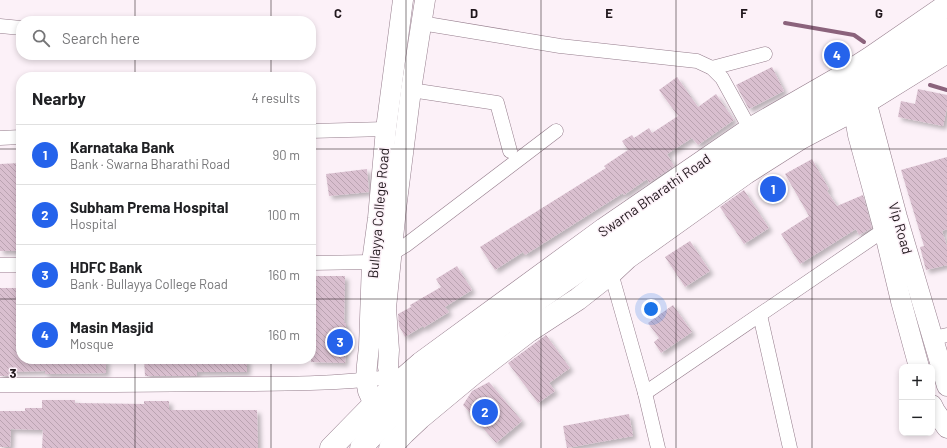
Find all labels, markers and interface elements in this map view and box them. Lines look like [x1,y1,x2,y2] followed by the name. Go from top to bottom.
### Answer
[334,5,342,21] text: C
[470,5,478,21] text: D
[605,5,613,21] text: E
[740,5,748,21] text: F
[875,5,883,21] text: G
[16,16,316,60] search box
[30,27,52,49] icon: search
[62,29,140,47] text: Search here
[824,40,850,70] pin: 4
[32,88,86,108] text: Nearby
[252,90,300,106] text: 4 results
[70,138,175,156] text: Karnataka Bank
[43,147,47,163] text: 1
[273,147,300,163] text: 90 m
[364,147,392,279] street label: Bullayya College Road
[594,150,714,240] street label: Swarna Bharathi Road
[70,156,230,172] text: Bank · Swarna Bharathi Road
[760,174,786,204] pin: 1
[70,198,228,216] text: Subham Prema Hospital
[885,200,917,256] street label: Vip Road
[41,207,49,223] text: 2
[267,207,300,223] text: 100 m
[70,216,117,232] text: Hospital
[70,258,143,276] text: HDFC Bank
[41,267,49,283] text: 3
[268,267,300,283] text: 160 m
[70,276,228,292] text: Bank · Bullayya College Road
[641,299,661,319] your location
[70,318,154,336] text: Masin Masjid
[41,327,49,343] text: 4
[268,327,300,343] text: 160 m
[327,327,353,357] pin: 3
[70,336,114,352] text: Mosque
[899,364,935,436] map controls
[899,364,935,400] button: +
[9,365,17,381] text: 3
[472,397,498,427] pin: 2
[899,400,935,436] button: −

